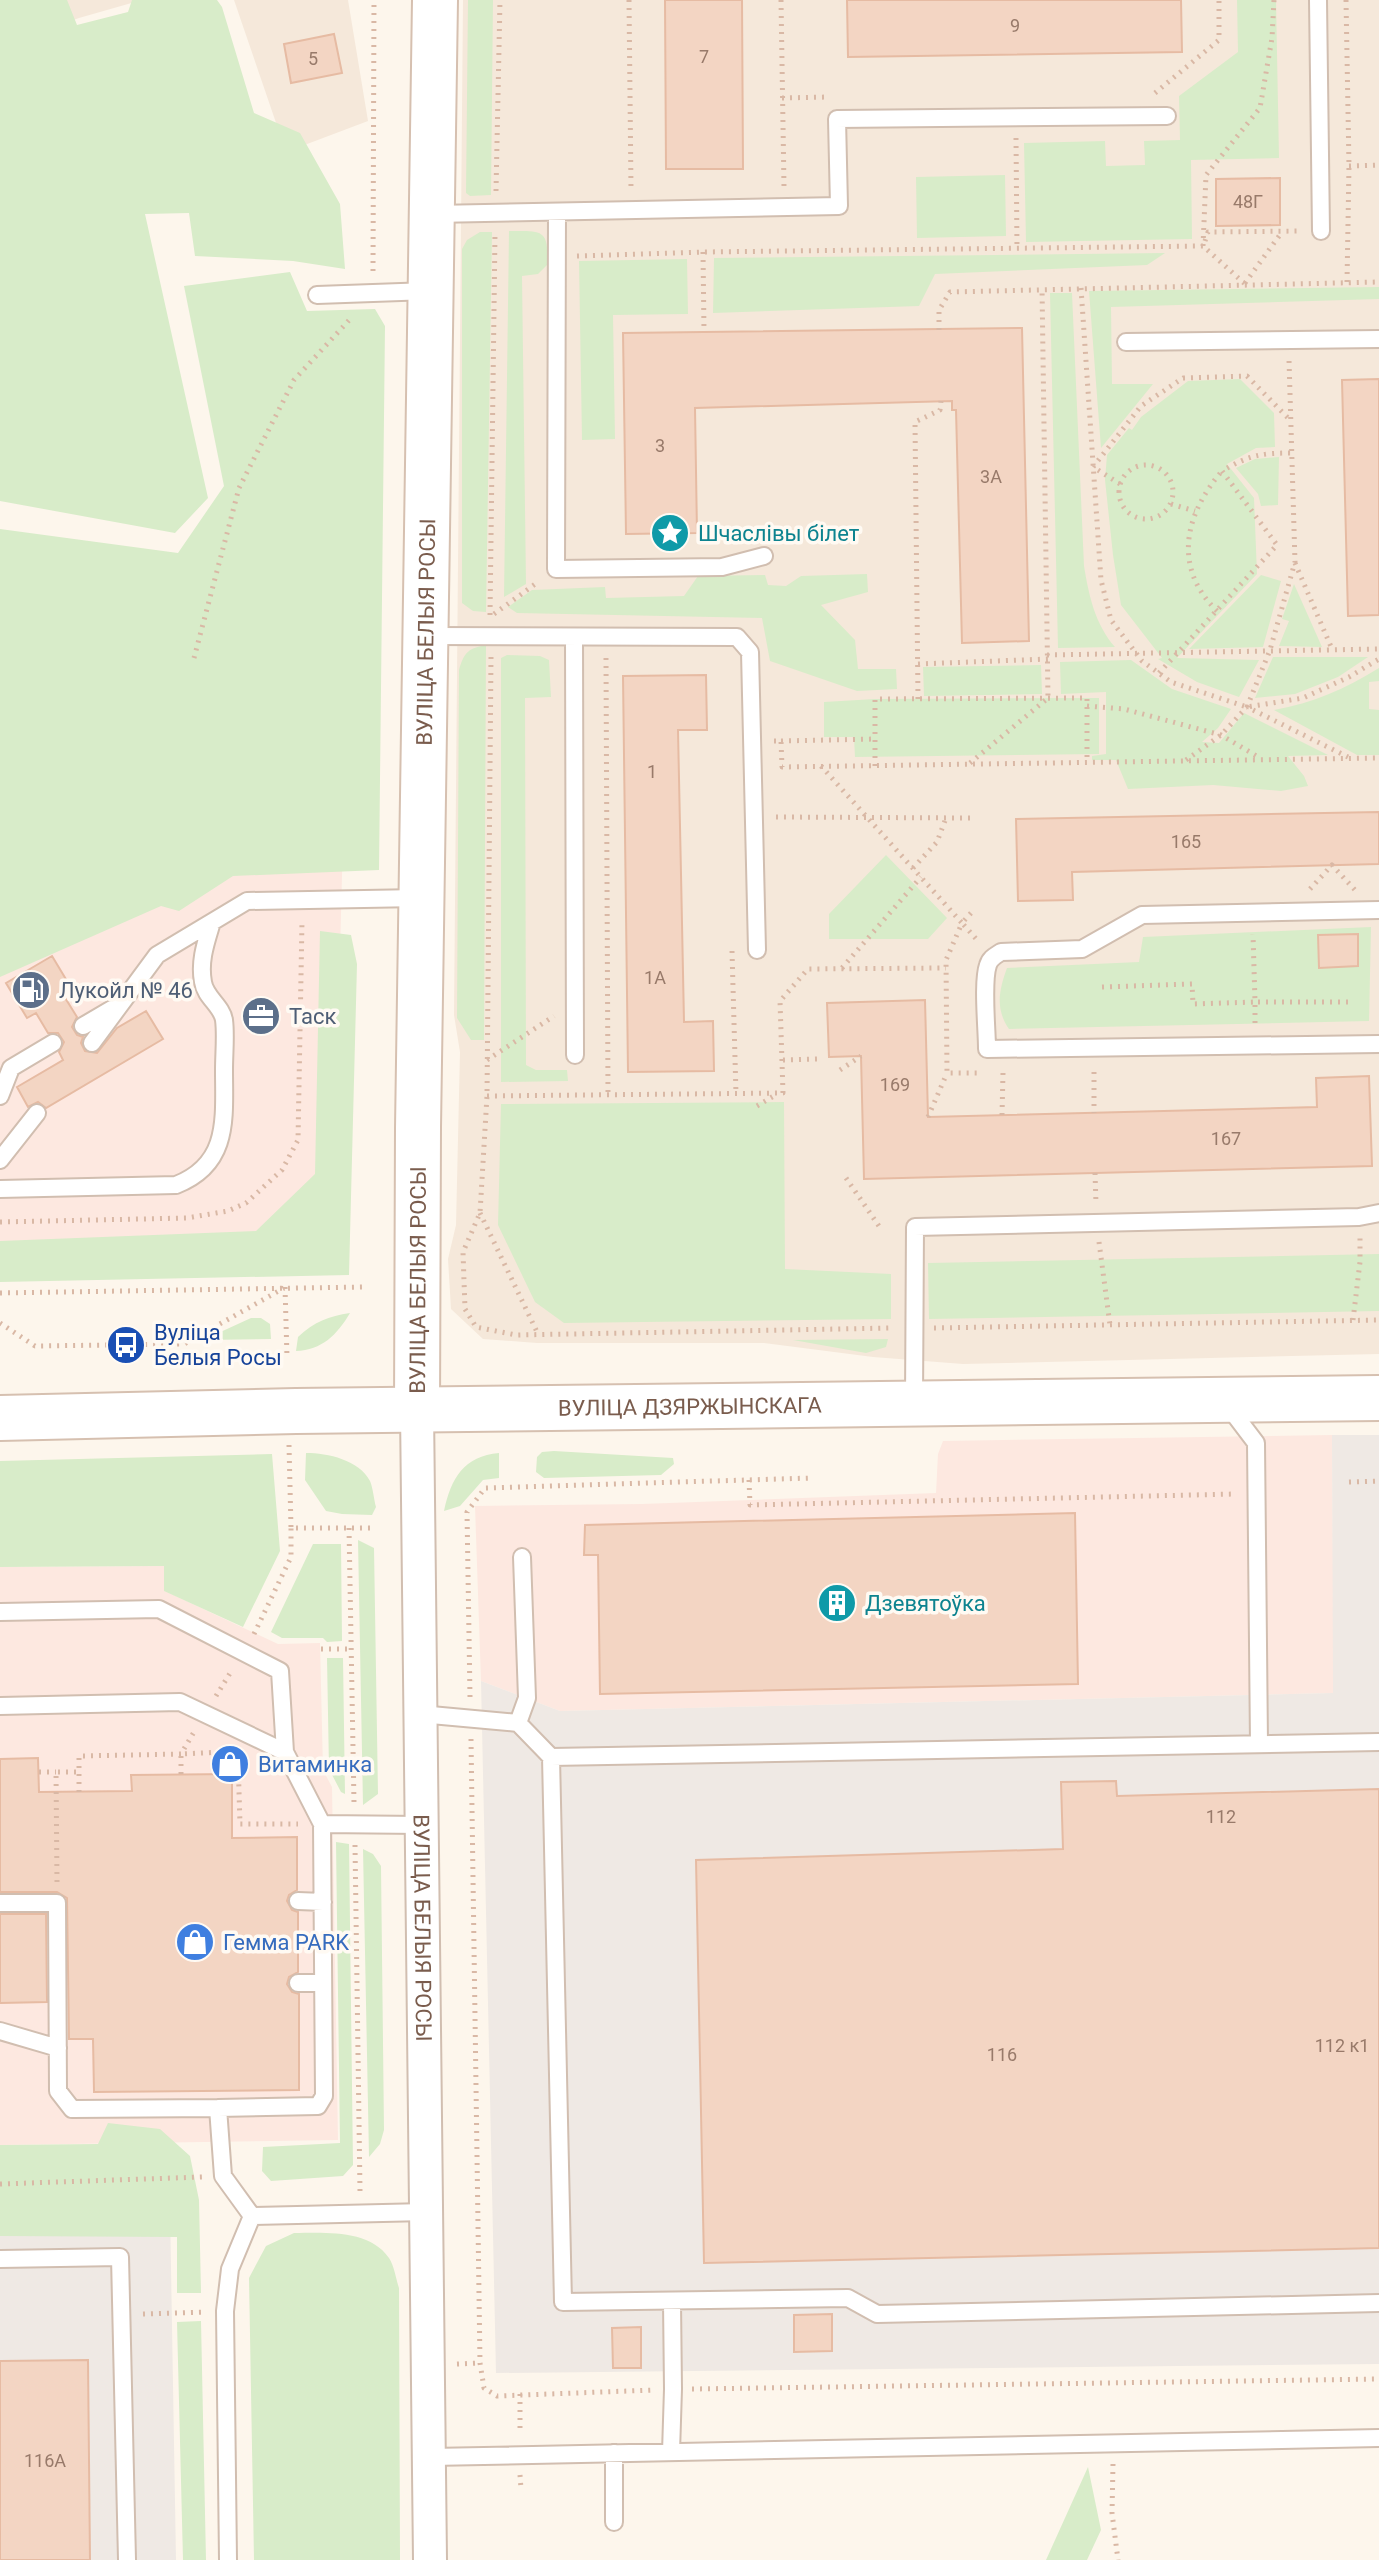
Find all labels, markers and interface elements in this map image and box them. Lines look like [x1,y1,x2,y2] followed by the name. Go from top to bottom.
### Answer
[1010,15,1020,36] house number: 9
[699,46,709,67] house number: 7
[308,48,318,69] house number: 5
[1233,191,1263,212] house number: 48Г
[655,435,665,456] house number: 3
[980,466,1002,487] house number: 3А
[649,512,691,554] place icon: Шчаслівы білет
[412,518,440,746] street label: ВУЛІЦА БЕЛЫЯ РОСЫ
[698,521,860,546] place label: Шчаслівы білет
[647,761,657,782] house number: 1
[1171,831,1201,852] house number: 165
[644,967,666,988] house number: 1А
[10,969,52,1011] fuel station icon: Лукойл № 46
[59,978,193,1003] place label: Лукойл № 46
[240,995,282,1037] office icon: Таск
[289,1004,336,1029] place label: Таск
[880,1074,910,1095] house number: 169
[1211,1128,1241,1149] house number: 167
[405,1166,431,1394] street label: ВУЛІЦА БЕЛЫЯ РОСЫ
[154,1320,282,1370] place label: Вуліца Белыя Росы
[105,1324,147,1366] bus stop icon: Вуліца Белыя Росы
[558,1393,823,1421] street label: ВУЛІЦА ДЗЯРЖЫНСКАГА
[816,1582,858,1624] building icon: Дзевятоўка
[865,1591,986,1616] place label: Дзевятоўка
[209,1743,251,1785] shop icon: Витаминка
[258,1752,372,1777] place label: Витаминка
[1206,1806,1236,1827] house number: 112
[409,1814,436,2042] street label: ВУЛІЦА БЕЛЫЯ РОСЫ
[174,1921,216,1963] shop icon: Гемма PARK
[223,1930,349,1955] place label: Гемма PARK
[1315,2035,1369,2056] house number: 112 к1
[987,2044,1017,2065] house number: 116
[24,2450,66,2471] house number: 116А

